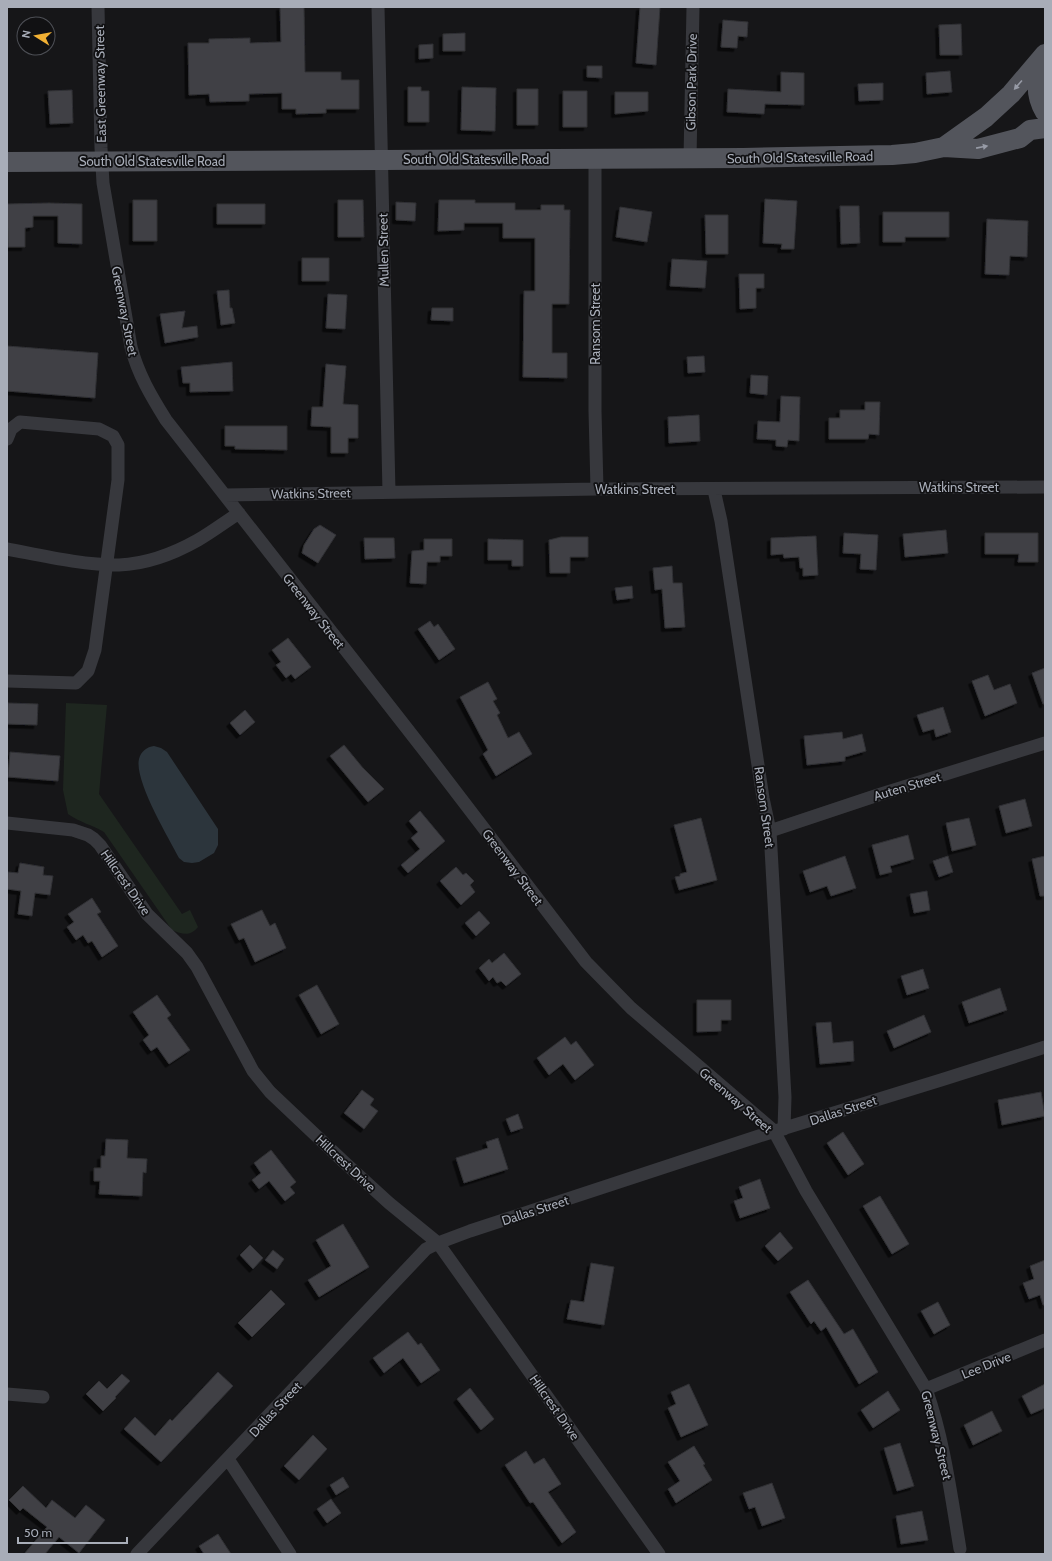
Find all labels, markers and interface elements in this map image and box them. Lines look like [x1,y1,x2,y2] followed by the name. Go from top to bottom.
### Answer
[16,16,56,56] north arrow
[91,25,109,143] street label: East Greenway Street
[19,29,34,39] text: N
[682,33,700,131] street label: Gibson Park Drive
[1014,80,1023,91] one-way arrow
[976,144,988,150] one-way arrow
[727,148,873,166] street label: South Old Statesville Road
[403,151,549,167] street label: South Old Statesville Road
[79,153,225,169] street label: South Old Statesville Road
[374,212,392,287] street label: Mullen Street
[108,265,142,358] street label: Greenway Street
[587,283,603,365] street label: Ransom Street
[919,479,1000,495] street label: Watkins Street
[595,481,676,497] street label: Watkins Street
[271,484,352,502] street label: Watkins Street
[280,570,349,652] street label: Greenway Street
[751,766,779,849] street label: Ransom Street
[872,768,943,804] street label: Auten Street
[479,826,547,909] street label: Greenway Street
[98,846,155,918] street label: Hillcrest Drive
[696,1064,776,1136] street label: Greenway Street
[807,1091,879,1128] street label: Dallas Street
[313,1131,380,1195] street label: Hillcrest Drive
[499,1191,571,1228] street label: Dallas Street
[959,1348,1013,1382] street label: Lee Drive
[527,1371,584,1443] street label: Hillcrest Drive
[245,1378,305,1440] street label: Dallas Street
[918,1389,956,1482] street label: Greenway Street
[18,1519,127,1545] scale bar
[24,1525,52,1540] text: 50 m

